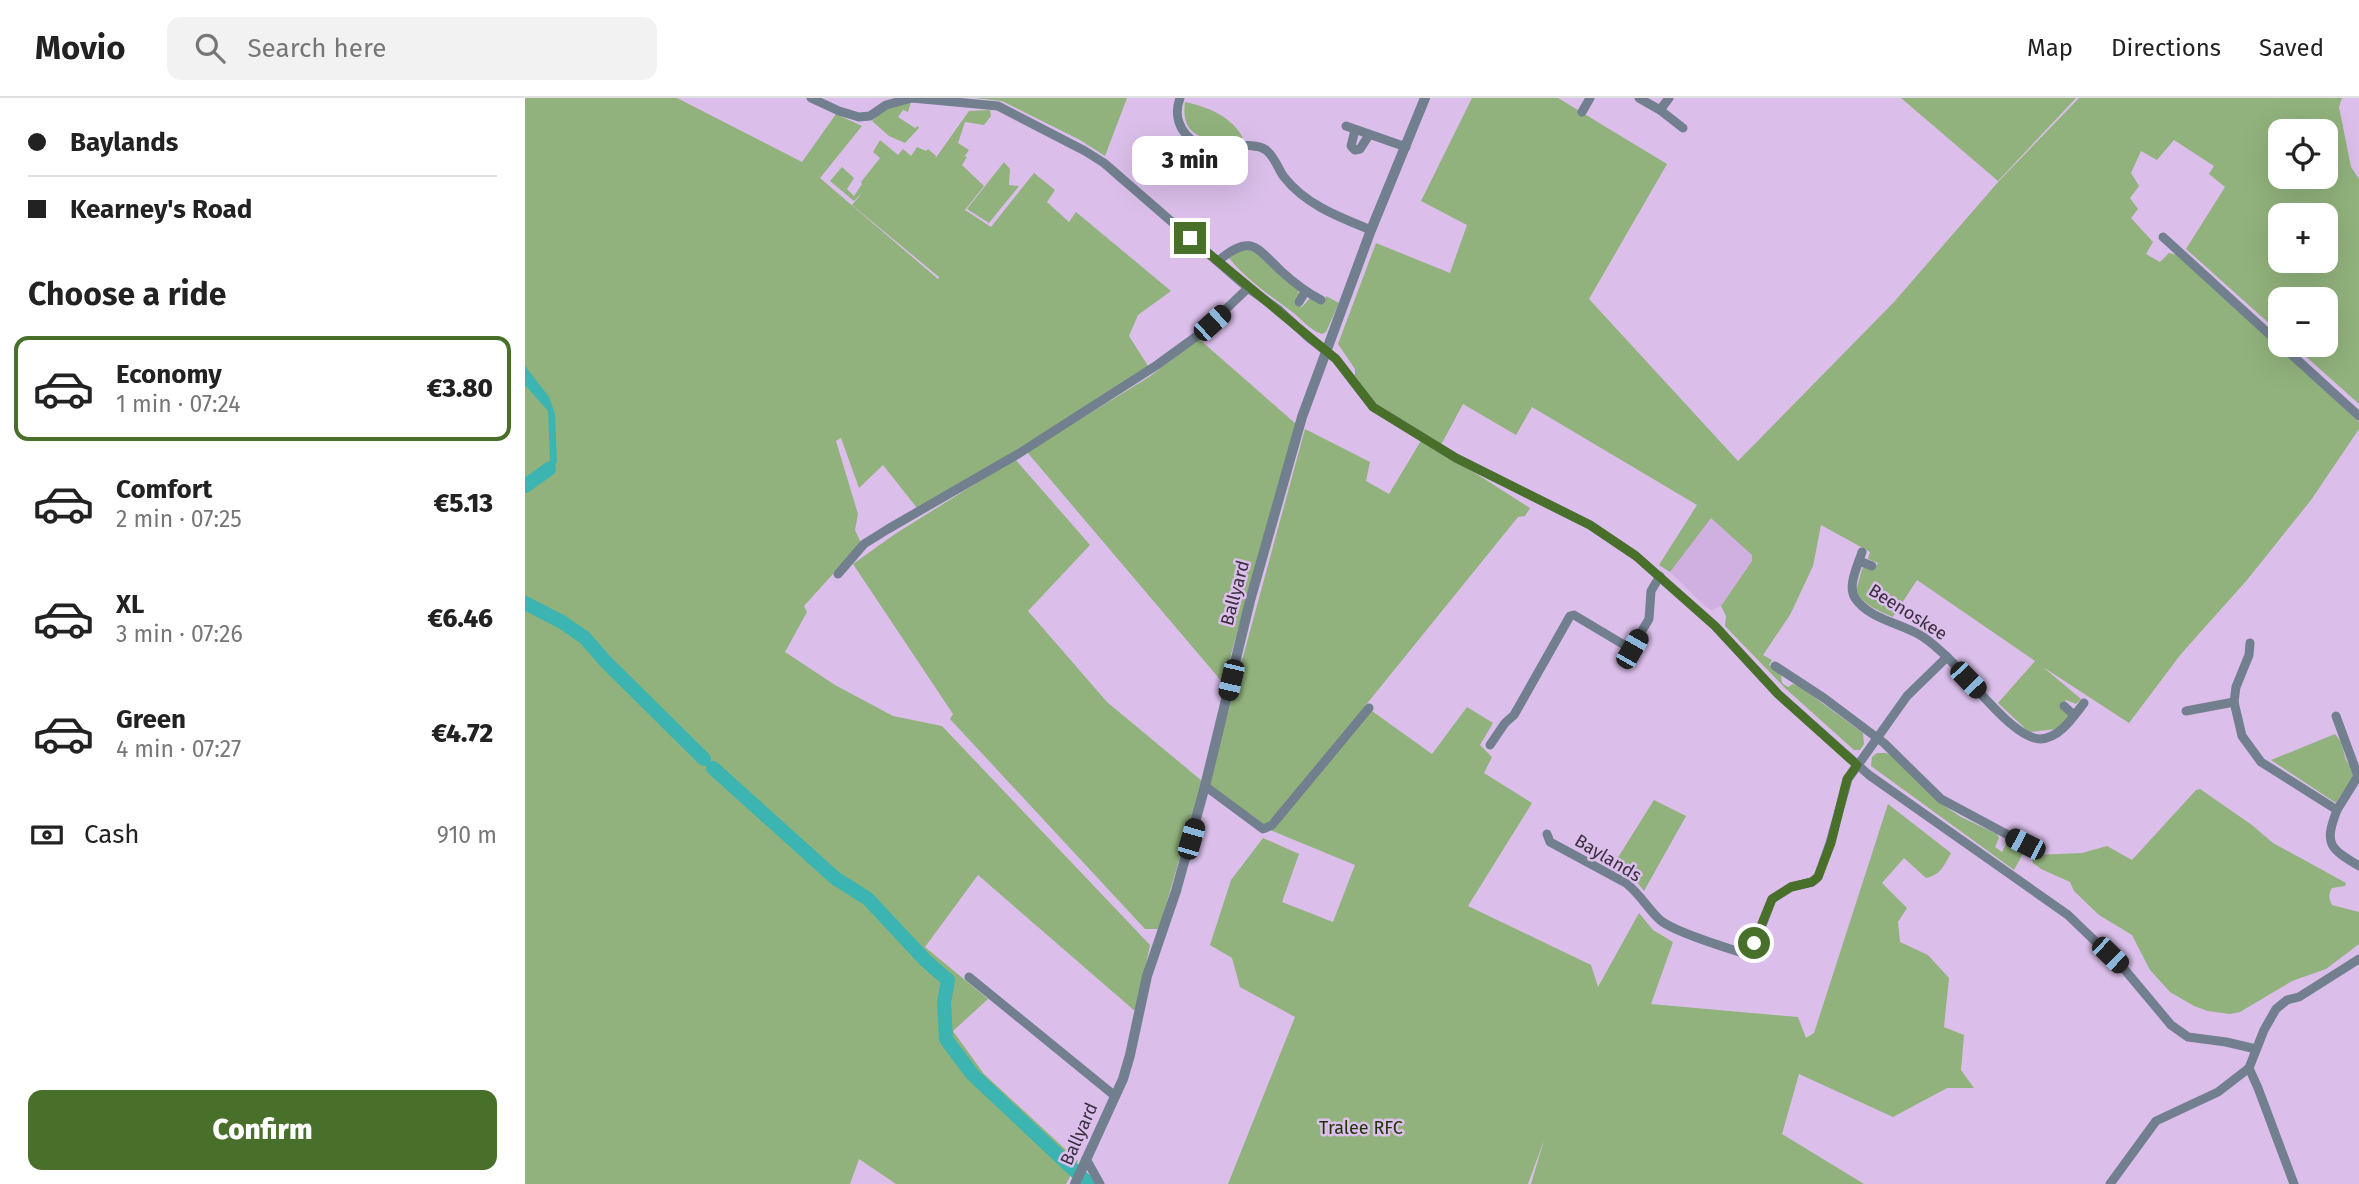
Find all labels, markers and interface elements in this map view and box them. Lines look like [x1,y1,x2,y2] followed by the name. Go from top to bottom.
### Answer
[167,17,657,80] search box
[35,28,125,68] text: Movio
[191,29,229,67] icon: search
[247,33,386,64] text: Search here
[2027,34,2073,62] text: Map
[2111,34,2221,62] text: Directions
[2259,34,2324,62] text: Saved
[2268,119,2338,357] map controls
[2268,119,2338,189] button: locate
[70,127,178,158] text: Baylands
[1132,136,1248,186] callout: 3 min
[1162,146,1218,174] text: 3 min
[70,194,252,225] text: Kearney's Road
[2268,203,2338,273] button: +
[1174,222,1206,254] route end
[28,275,226,313] text: Choose a ride
[2268,287,2338,357] button: −
[1190,301,1235,345] car
[32,357,95,420] icon: car
[116,359,222,390] text: Economy
[427,373,493,404] text: €3.80
[116,390,241,418] text: 1 min · 07:24
[32,472,95,535] icon: car
[116,474,212,505] text: Comfort
[434,488,493,519] text: €5.13
[116,505,242,533] text: 2 min · 07:25
[1216,558,1254,628] street label: Ballyard
[1865,579,1951,645] street label: Beenoskee
[32,587,95,650] icon: car
[116,589,144,620] text: XL
[428,603,493,634] text: €6.46
[116,620,243,648] text: 3 min · 07:26
[1613,626,1652,672] car
[1217,657,1246,703] car
[1946,658,1991,702] car
[32,702,95,765] icon: car
[116,704,186,735] text: Green
[431,718,493,749] text: €4.72
[116,735,241,763] text: 4 min · 07:27
[28,816,66,854] icon: cash
[1176,816,1207,862] car
[84,819,140,850] text: Cash
[437,821,497,849] text: 910 m
[2002,825,2049,863] car
[1571,830,1645,886] street label: Baylands
[1738,927,1770,959] route start
[2088,933,2133,977] car
[28,1090,497,1170] button: Confirm
[1055,1099,1103,1169] street label: Ballyard
[1319,1117,1403,1139] park label: Tralee RFC

